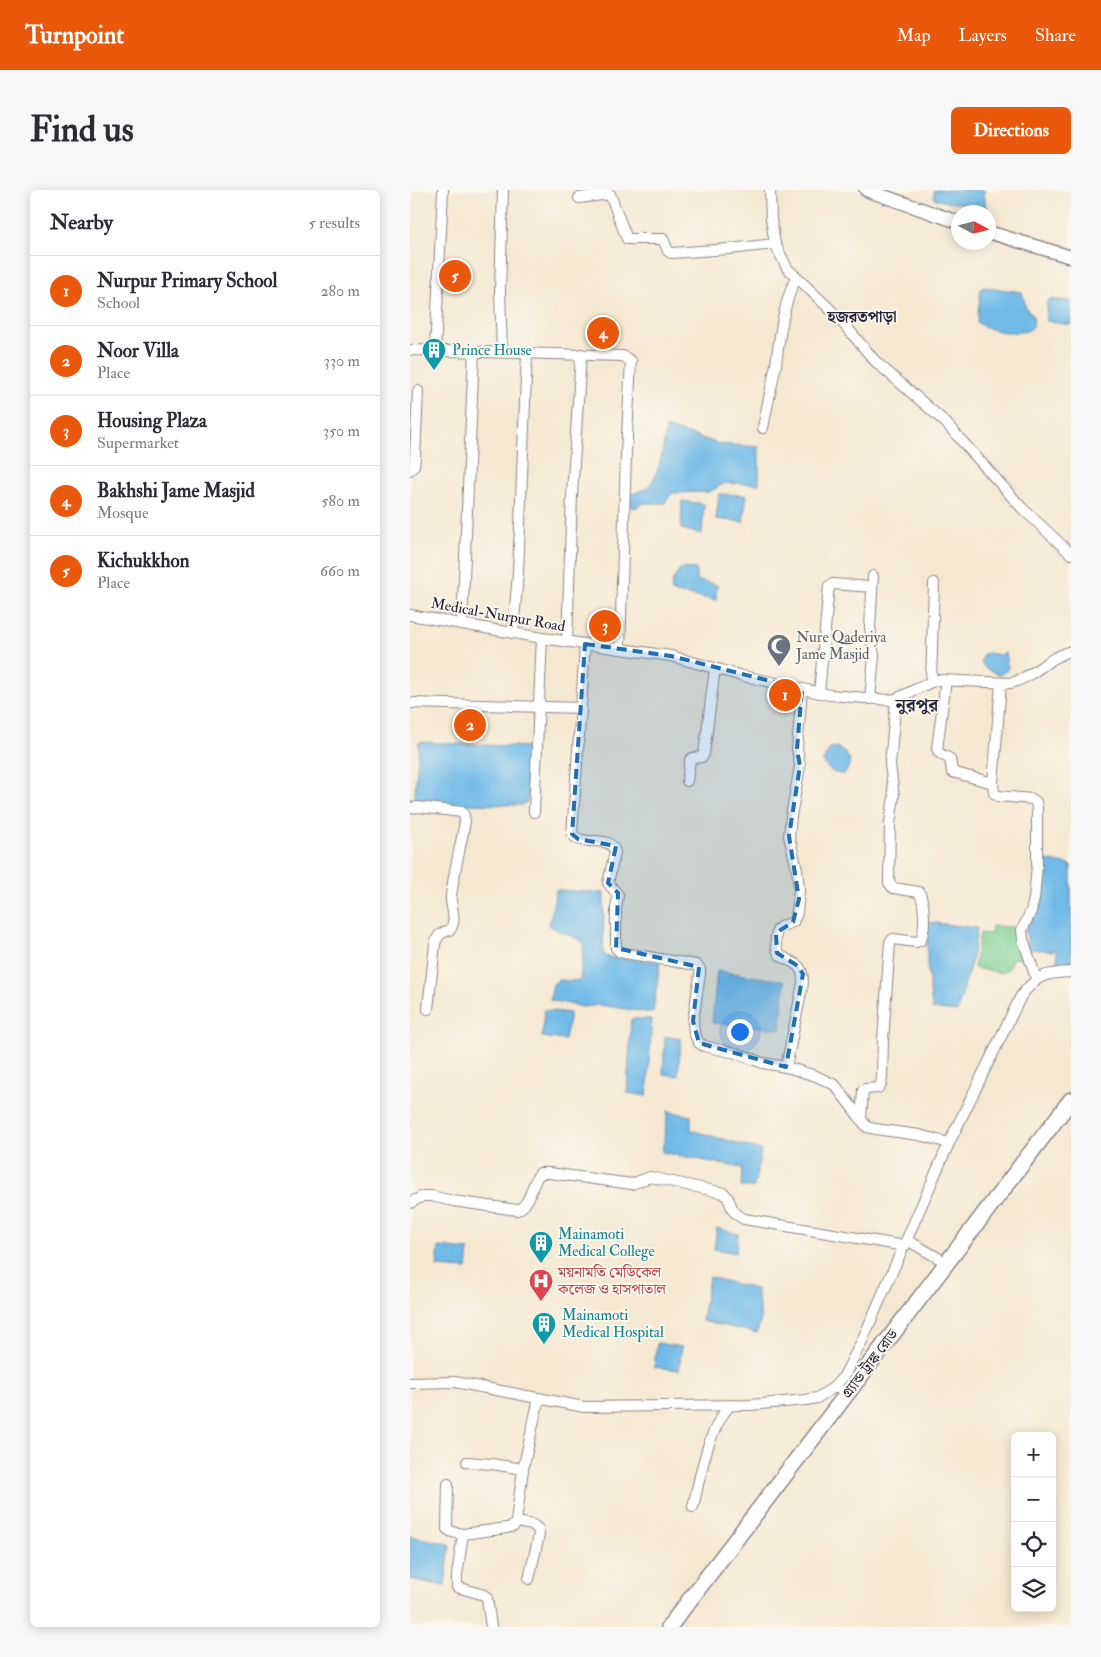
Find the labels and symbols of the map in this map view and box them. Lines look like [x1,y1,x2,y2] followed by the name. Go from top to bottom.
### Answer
[951,205,996,250] north arrow
[439,257,471,295] pin: 5
[826,307,897,327] district label: হজরতপাড়া
[587,314,619,352] pin: 4
[421,337,447,371] building icon: Prince House
[452,341,532,360] place label: Prince House
[429,594,567,637] street label: Medical-Nurpur Road
[589,607,621,645] pin: 3
[795,628,887,665] place label: Nure Qaderiya Jame Masjid
[766,633,792,667] mosque icon: Nure Qaderiya Jame Masjid
[769,676,801,714] pin: 1
[895,694,939,717] district label: নুরপুর
[454,706,486,744] pin: 2
[727,1019,753,1045] your location
[558,1225,655,1261] place label: Mainamoti Medical College
[528,1230,554,1264] building icon: Mainamoti Medical College
[557,1263,667,1299] place label: ময়নামতি মেডিকেল কলেজ ও হাসপাতাল
[528,1268,554,1302] hospital icon: ময়নামতি মেডিকেল কলেজ ও হাসপাতাল
[562,1306,664,1343] place label: Mainamoti Medical Hospital
[531,1311,557,1345] building icon: Mainamoti Medical Hospital
[838,1325,903,1402] street label: গ্র্যান্ড ট্রাঙ্ক রোড

